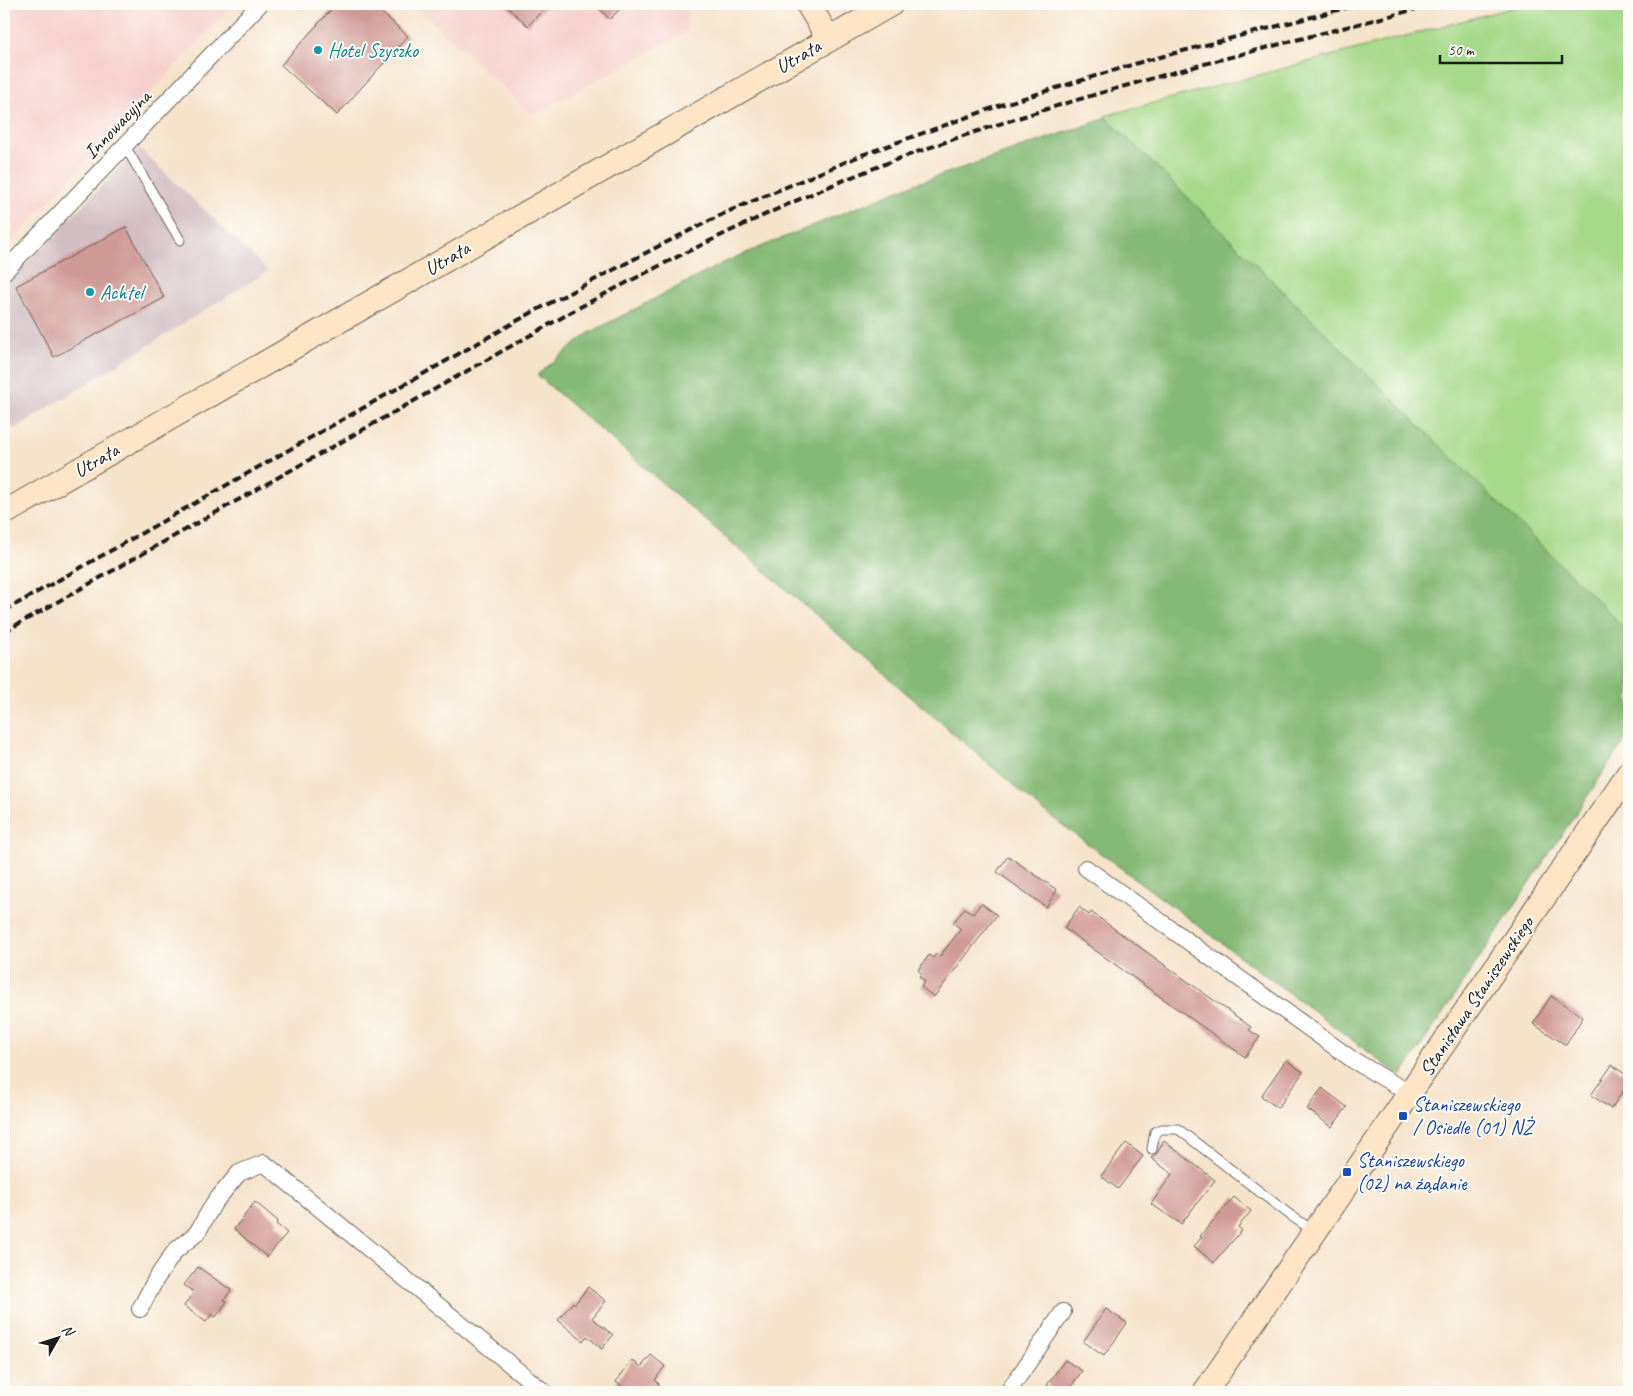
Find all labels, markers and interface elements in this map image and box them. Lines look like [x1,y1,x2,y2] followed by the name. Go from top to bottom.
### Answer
[1440,32,1563,64] scale bar
[771,33,827,79] street label: Utrata
[328,38,419,63] place label: Hotel Szyszko
[1448,41,1475,60] text: 50 m
[312,44,324,56] marker: Hotel Szyszko
[78,83,158,164] street label: Innowacyjna
[420,235,476,281] street label: Utrata
[100,280,147,305] place label: Achtel
[84,286,96,298] marker: Achtel
[69,437,125,483] street label: Utrata
[1414,910,1540,1081] street label: Stanisława Staniszewskiego
[1413,1092,1536,1140] place label: Staniszewskiego / Osiedle (01) NŻ
[1397,1110,1409,1122] marker: Staniszewskiego / Osiedle (01) NŻ
[1357,1148,1468,1196] place label: Staniszewskiego (02) na żądanie
[1341,1166,1353,1178] marker: Staniszewskiego (02) na żądanie
[32,1314,82,1364] north arrow
[58,1321,79,1341] text: N

